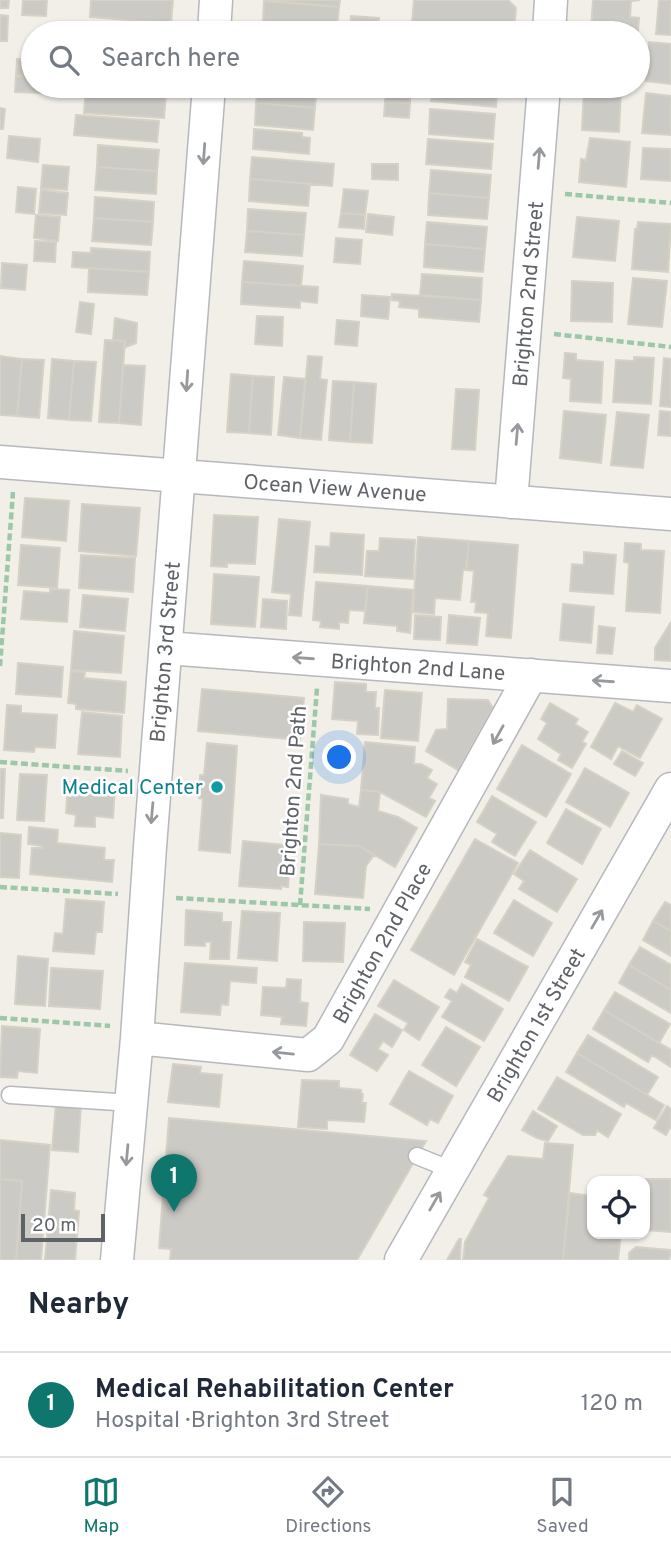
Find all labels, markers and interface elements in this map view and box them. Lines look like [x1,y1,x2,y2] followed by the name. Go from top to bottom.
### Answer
[21,21,650,98] search box
[45,41,83,79] icon: search
[101,43,240,76] text: Search here
[197,142,210,165] one-way arrow
[533,147,546,170] one-way arrow
[508,200,551,388] street label: Brighton 2nd Street
[180,369,193,392] one-way arrow
[511,423,524,446] one-way arrow
[242,470,427,509] street label: Ocean View Avenue
[145,561,188,744] street label: Brighton 3rd Street
[330,649,506,688] street label: Brighton 2nd Lane
[292,651,315,664] one-way arrow
[592,674,615,687] one-way arrow
[275,705,314,877] street label: Brighton 2nd Path
[491,724,504,745] one-way arrow
[322,740,356,774] your location
[61,775,203,802] place label: Medical Center
[209,779,225,795] marker: Medical Center
[146,801,159,824] one-way arrow
[328,858,439,1029] street label: Brighton 2nd Place
[590,909,604,929] one-way arrow
[482,943,593,1108] street label: Brighton 1st Street
[272,1046,295,1059] one-way arrow
[120,1143,133,1166] one-way arrow
[151,1154,197,1212] pin: 1
[587,1176,650,1239] map controls
[587,1176,650,1239] button: locate
[428,1191,442,1211] one-way arrow
[21,1211,105,1243] scale bar
[32,1214,76,1238] text: 20 m
[28,1287,129,1324] text: Nearby
[95,1374,454,1407] text: Medical Rehabilitation Center
[46,1390,56,1419] text: 1
[581,1390,643,1419] text: 120 m
[95,1407,390,1436] text: Hospital · Brighton 3rd Street
[82,1473,120,1539] tab: Map
[285,1473,372,1539] tab: Directions
[536,1473,589,1539] tab: Saved

